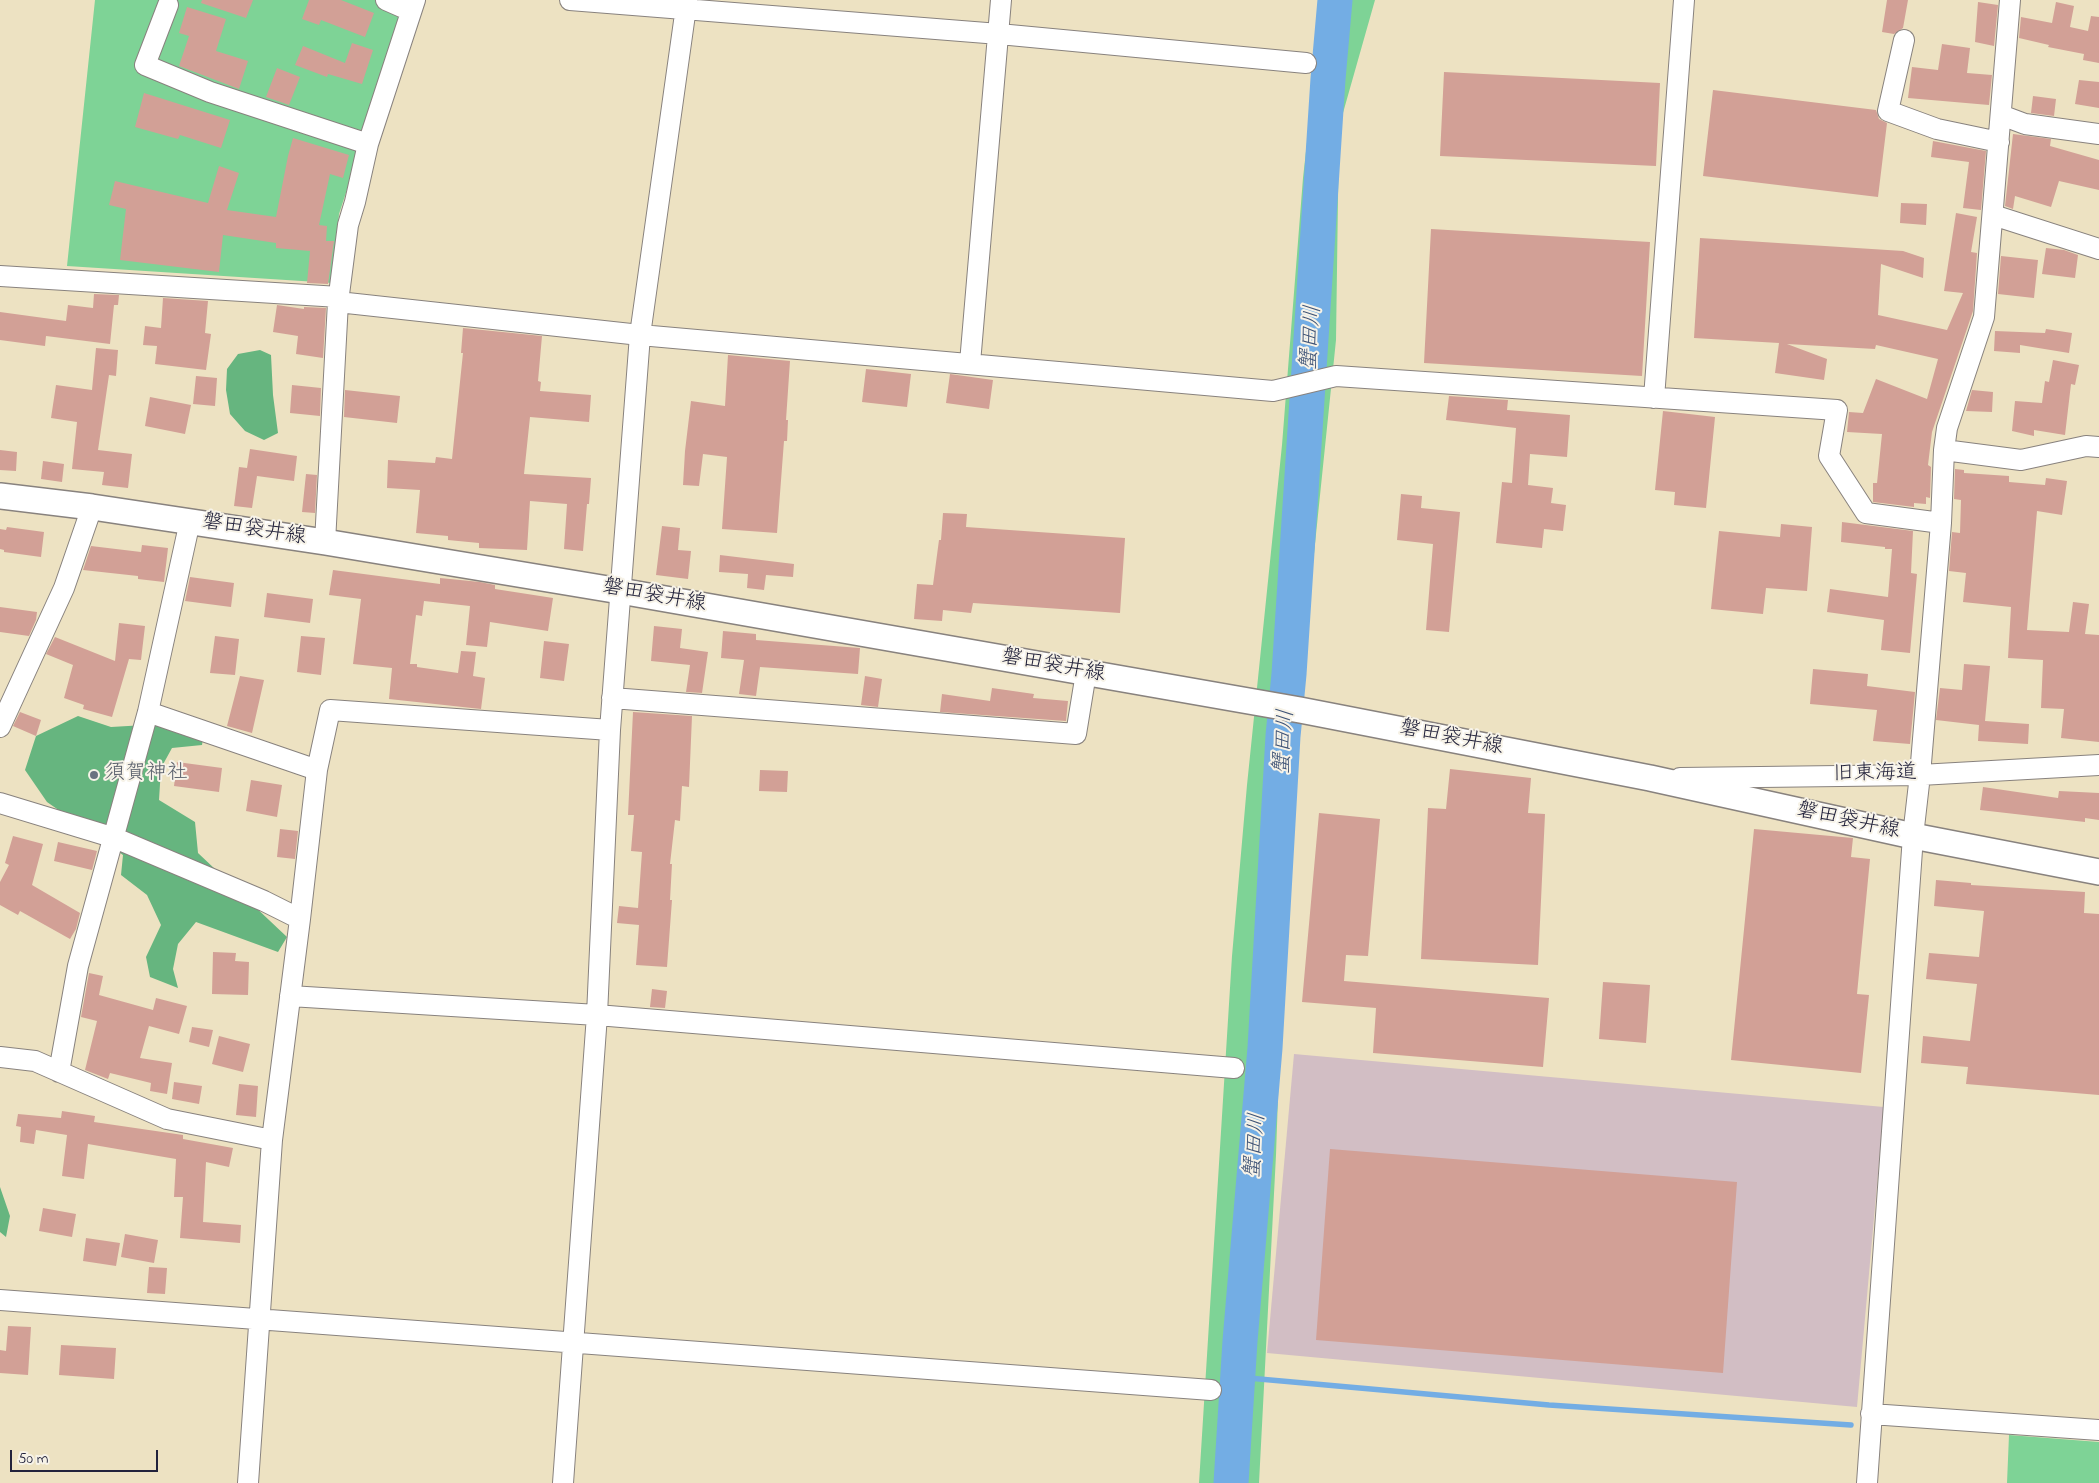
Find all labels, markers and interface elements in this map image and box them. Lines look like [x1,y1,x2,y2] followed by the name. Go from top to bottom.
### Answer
[1298,304,1328,372] water label: 蟹田川
[200,510,308,552] street label: 磐田袋井線
[600,575,708,619] street label: 磐田袋井線
[999,645,1107,689] street label: 磐田袋井線
[1271,708,1301,776] water label: 蟹田川
[1397,717,1505,761] street label: 磐田袋井線
[104,762,188,788] place label: 須賀神社
[1833,762,1917,788] street label: 旧東海道
[88,769,100,781] marker: 須賀神社
[1794,799,1902,845] street label: 磐田袋井線
[1241,1112,1273,1180] water label: 蟹田川
[12,1440,160,1472] scale bar
[18,1448,48,1470] text: 50 m

